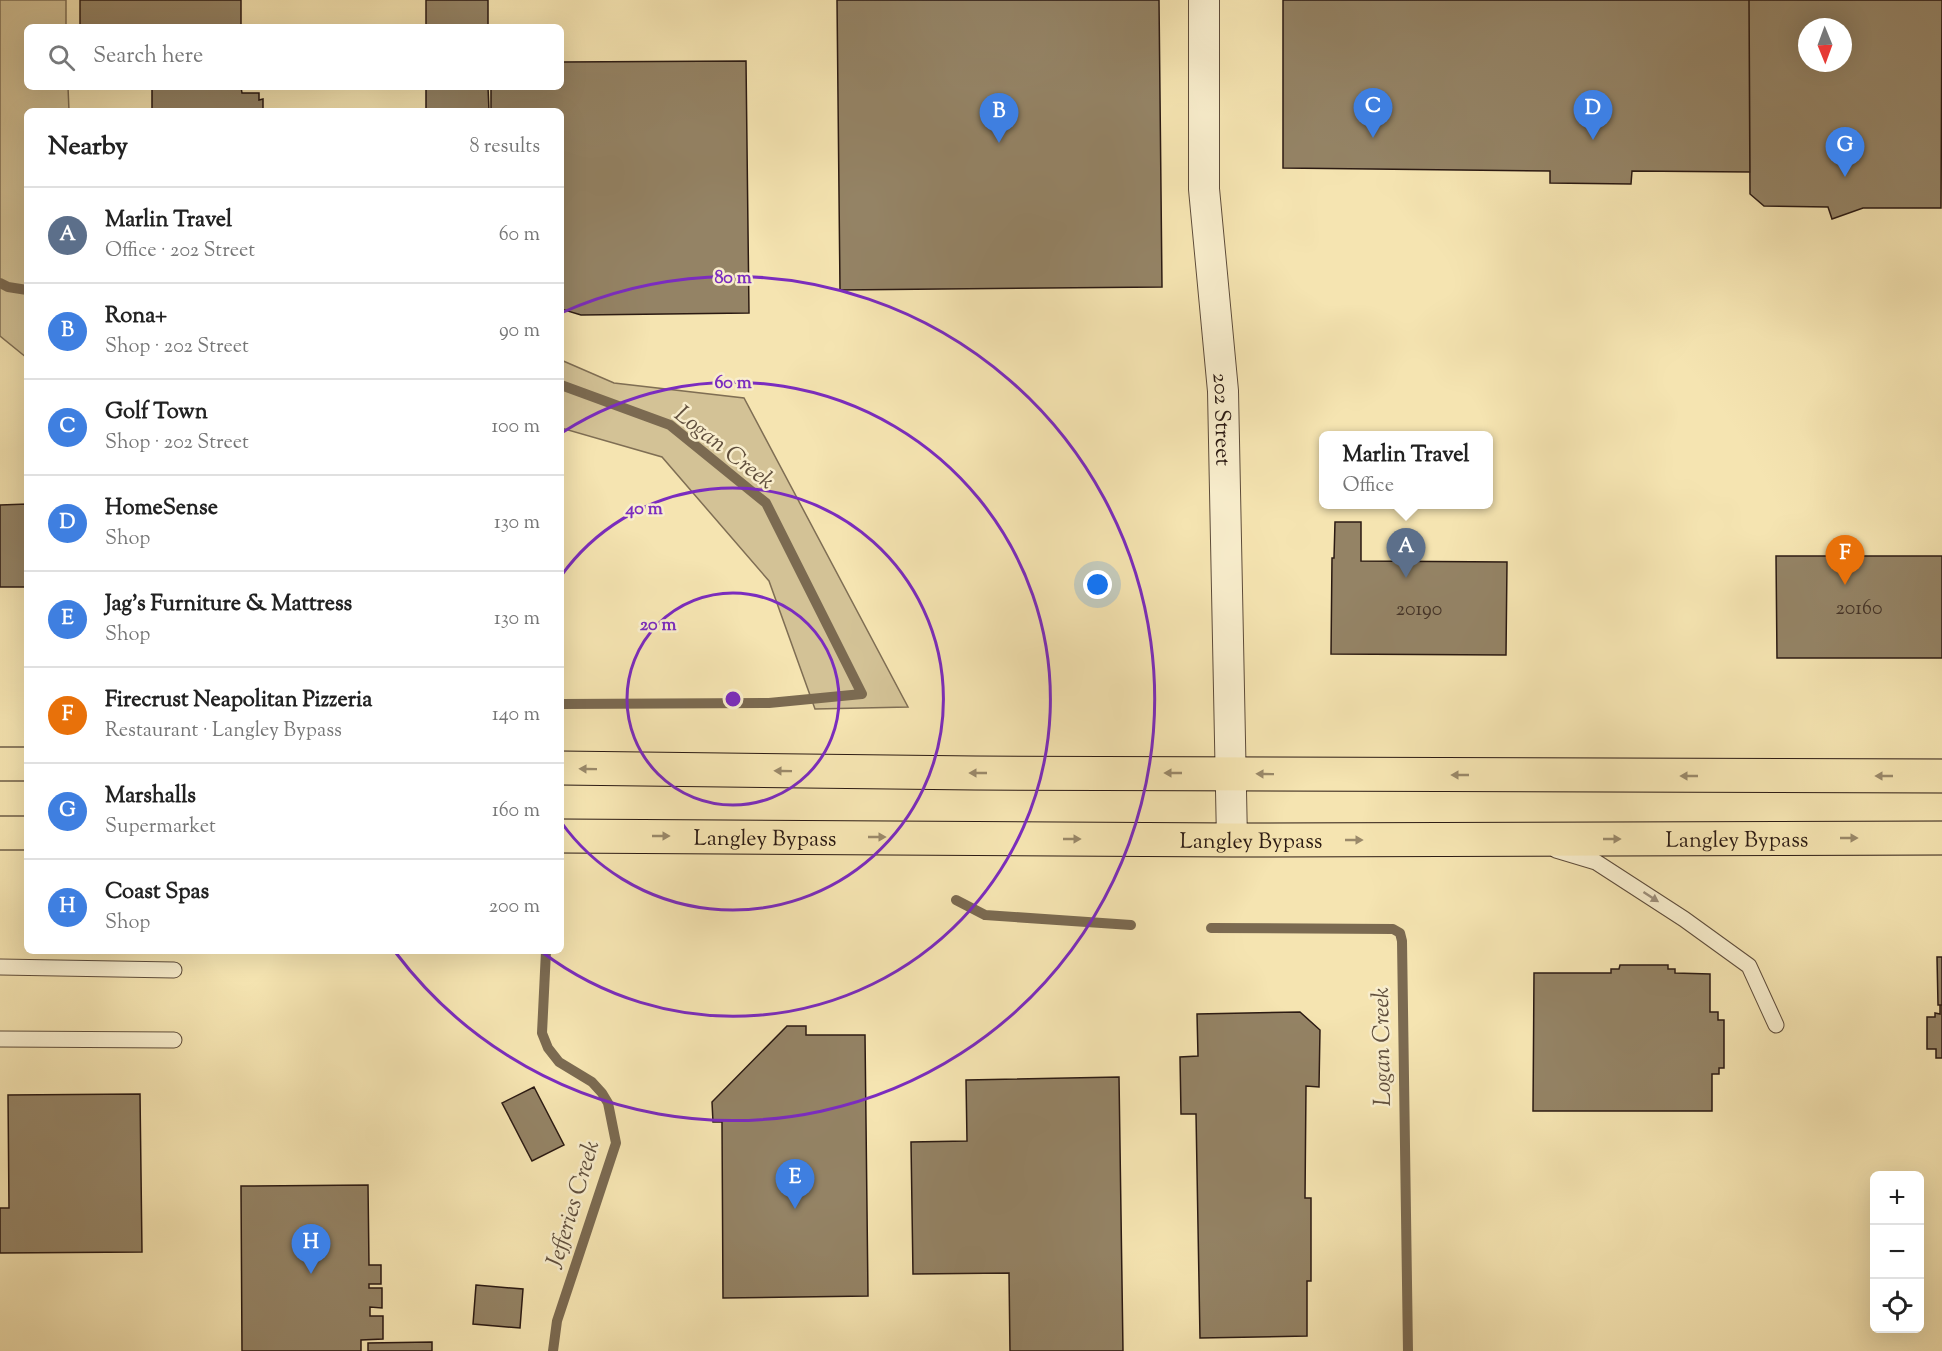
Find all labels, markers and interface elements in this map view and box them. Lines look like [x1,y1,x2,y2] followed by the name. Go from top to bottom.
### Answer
[1798,18,1852,72] north arrow
[24,24,564,90] search box
[45,41,78,74] icon: search
[93,41,203,73] text: Search here
[1354,88,1392,138] pin: C
[1574,90,1612,140] pin: D
[980,94,1018,143] pin: B
[1826,128,1864,177] pin: G
[48,129,128,166] text: Nearby
[469,133,540,162] text: 8 results
[105,205,232,237] text: Marlin Travel
[59,221,76,250] text: A
[499,221,540,250] text: 60 m
[105,237,255,266] text: Office · 202 Street
[714,266,752,292] text: 80 m
[105,301,167,333] text: Rona+
[61,317,74,346] text: B
[499,317,540,346] text: 90 m
[105,333,249,362] text: Shop · 202 Street
[714,371,752,397] text: 60 m
[1202,371,1238,467] street label: 202 Street
[105,397,208,429] text: Golf Town
[666,398,781,499] water label: Logan Creek
[59,413,76,442] text: C
[491,413,540,442] text: 100 m
[105,429,249,458] text: Shop · 202 Street
[1319,431,1493,509] popup
[1342,440,1470,472] text: Marlin Travel
[1342,472,1394,501] text: Office
[105,493,218,525] text: HomeSense
[624,497,663,523] text: 40 m
[60,509,75,538] text: D
[494,509,540,538] text: 130 m
[105,525,150,554] text: Shop
[1386,528,1426,578] pin: A
[1826,536,1864,585] pin: F
[1083,570,1112,599] your location
[105,589,352,621] text: Jag's Furniture & Mattress
[1835,595,1883,624] house number: 20160
[1396,596,1442,625] house number: 20190
[61,605,74,634] text: E
[494,605,540,634] text: 130 m
[640,613,676,639] text: 20 m
[105,621,150,650] text: Shop
[105,685,372,717] text: Firecrust Neapolitan Pizzeria
[723,689,743,709] centre of rings
[62,701,73,730] text: F
[492,701,540,730] text: 140 m
[105,717,342,746] text: Restaurant · Langley Bypass
[578,764,597,773] one-way arrow
[773,766,792,775] one-way arrow
[968,768,987,778] one-way arrow
[1163,768,1182,778] one-way arrow
[1255,769,1274,779] one-way arrow
[1450,770,1469,780] one-way arrow
[1679,771,1698,781] one-way arrow
[1874,771,1893,781] one-way arrow
[105,781,196,813] text: Marshalls
[59,797,76,826] text: G
[492,797,540,826] text: 160 m
[105,813,216,842] text: Supermarket
[693,824,837,857] street label: Langley Bypass
[1665,825,1809,858] street label: Langley Bypass
[1179,827,1323,859] street label: Langley Bypass
[651,831,670,841] one-way arrow
[867,832,886,842] one-way arrow
[1839,833,1858,843] one-way arrow
[1062,834,1081,844] one-way arrow
[1602,834,1621,844] one-way arrow
[1344,835,1363,845] one-way arrow
[105,877,209,909] text: Coast Spas
[1643,892,1659,903] one-way arrow
[60,893,75,922] text: H
[489,893,540,922] text: 200 m
[105,909,150,938] text: Shop
[1365,987,1401,1107] water label: Logan Creek
[538,1136,610,1274] water label: Jefferies Creek
[776,1160,814,1209] pin: E
[1870,1171,1924,1333] map controls
[1870,1171,1924,1225] button: +
[292,1224,330,1274] pin: H
[1870,1225,1924,1279] button: −
[1870,1279,1924,1333] button: locate

